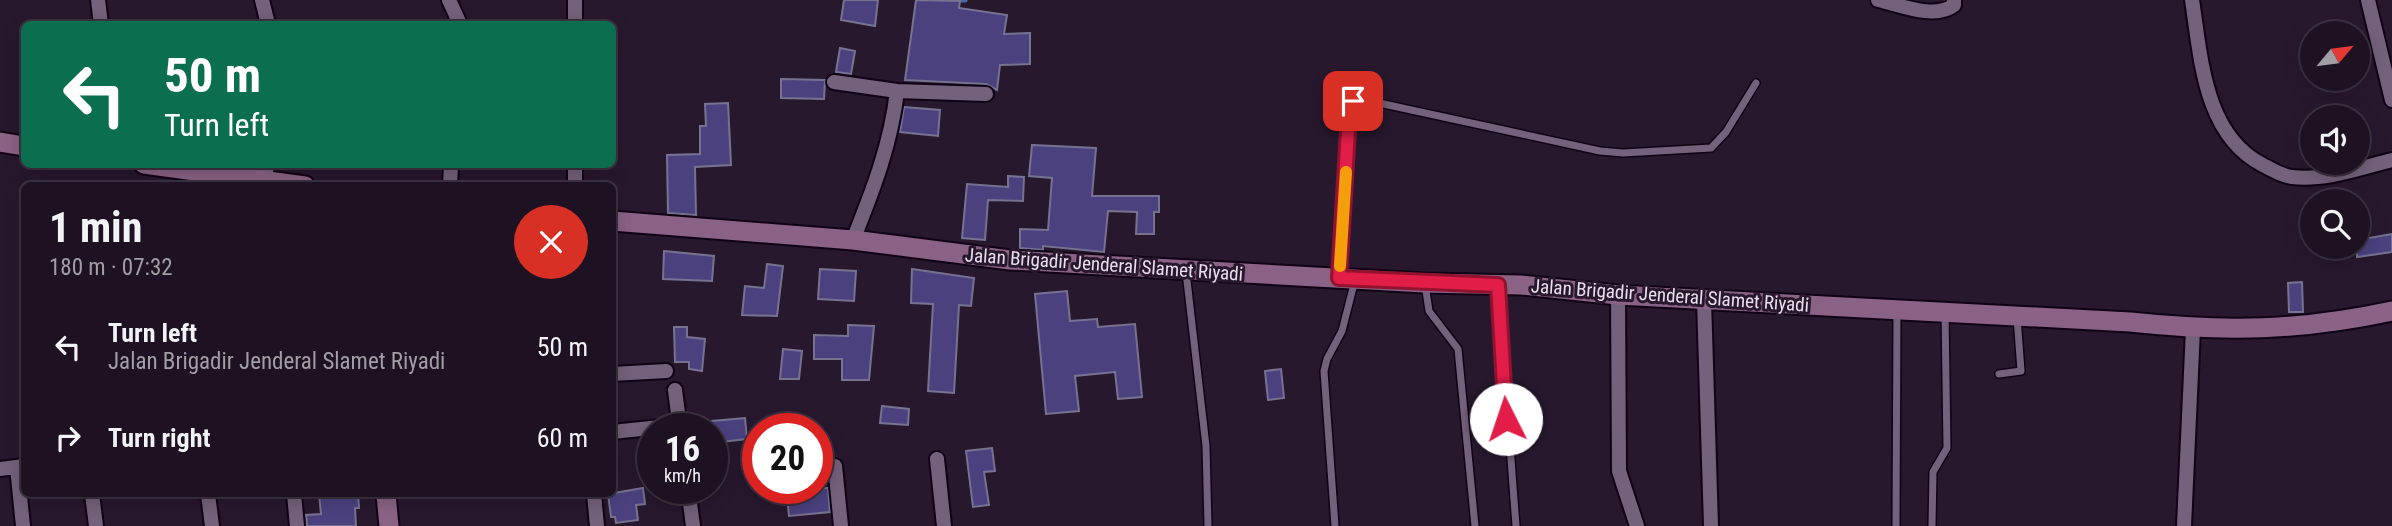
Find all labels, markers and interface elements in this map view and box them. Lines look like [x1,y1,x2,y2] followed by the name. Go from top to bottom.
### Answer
[2300,21,2370,91] north arrow
[2300,21,2370,259] map controls
[164,47,261,104] text: 50 m
[49,49,140,140] icon: left
[1323,71,1383,131] pin
[1334,82,1372,120] icon: arrive
[2300,105,2370,175] button: sound
[164,106,269,144] text: Turn left
[2300,189,2370,259] button: search
[49,203,142,252] text: 1 min
[514,205,588,279] button: close
[964,243,1244,286] street label: Jalan Brigadir Jenderal Slamet Riyadi
[49,254,173,281] text: 180 m · 07:32
[1530,274,1810,317] street label: Jalan Brigadir Jenderal Slamet Riyadi
[108,318,197,348] text: Turn left
[49,328,87,366] icon: left
[537,332,588,362] text: 50 m
[108,348,445,375] text: Jalan Brigadir Jenderal Slamet Riyadi
[1469,382,1543,456] position arrow
[742,413,833,504] speed limit sign: 20
[49,419,87,457] icon: right
[108,423,210,453] text: Turn right
[537,423,588,453] text: 60 m
[665,429,700,470] text: 16
[664,465,701,486] text: km/h

